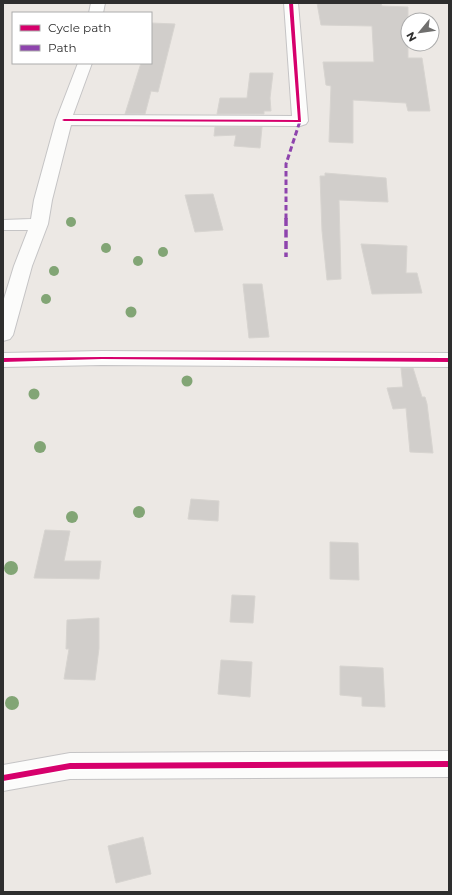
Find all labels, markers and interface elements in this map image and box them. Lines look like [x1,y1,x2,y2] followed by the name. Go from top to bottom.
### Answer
[12,12,152,64] legend
[400,12,440,52] north arrow
[48,20,111,35] text: Cycle path
[403,30,420,44] text: N
[48,40,77,55] text: Path

